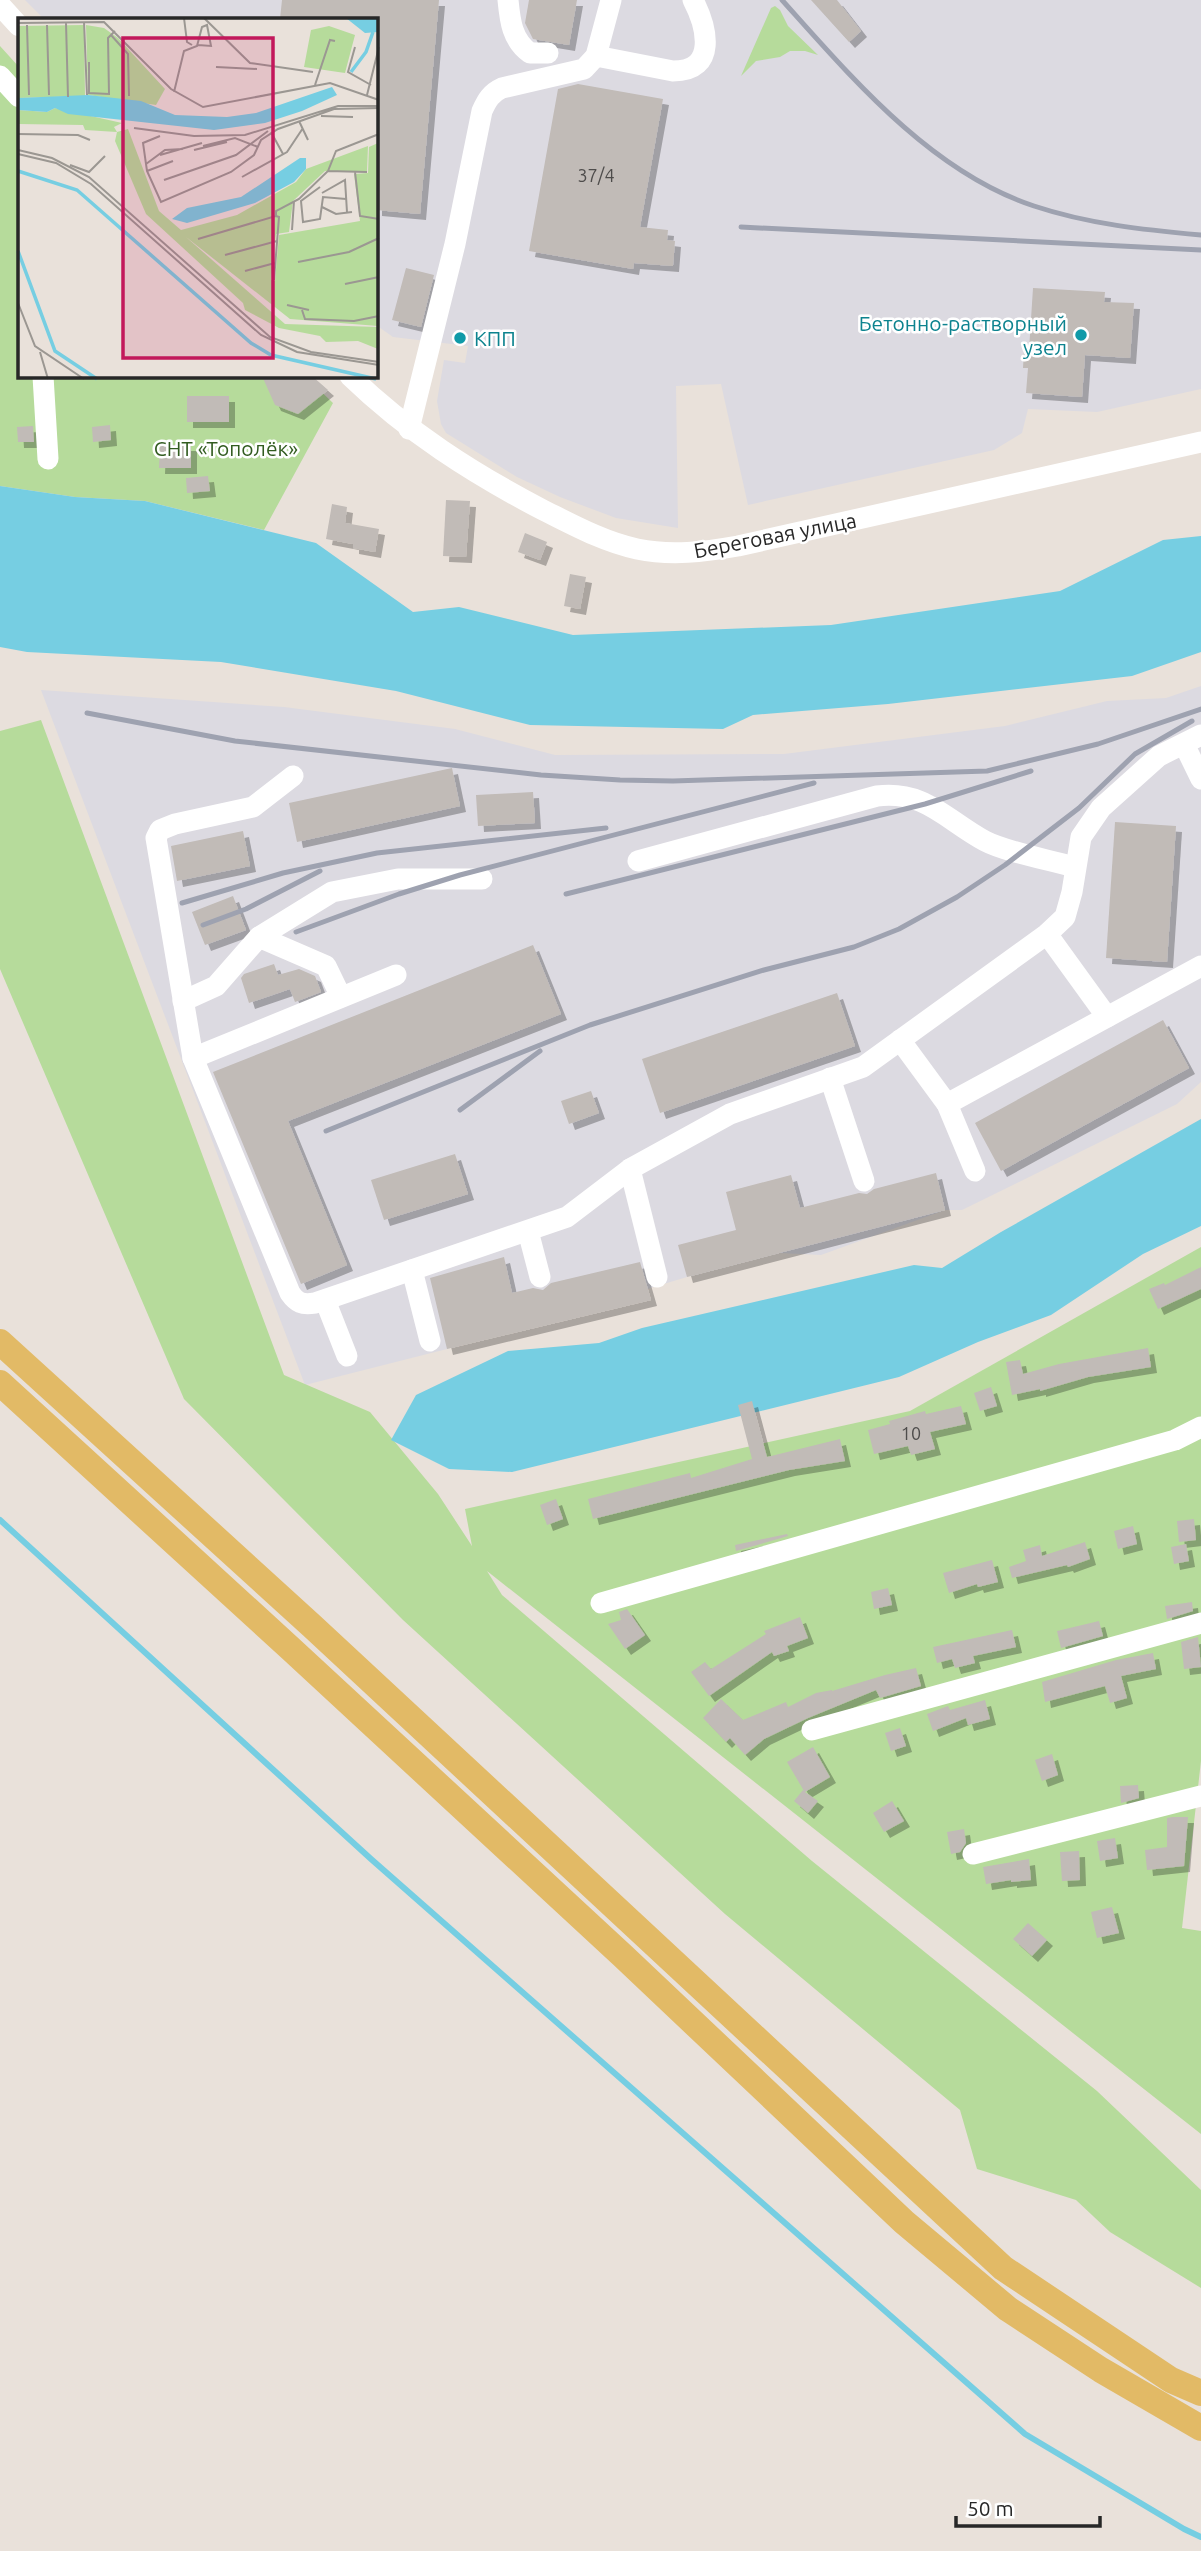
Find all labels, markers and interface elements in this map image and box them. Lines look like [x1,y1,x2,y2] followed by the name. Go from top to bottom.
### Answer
[18,18,378,378] inset map
[577,165,615,185] house number: 37/4
[859,311,1067,359] place label: Бетонно-растворный узел
[474,326,516,350] place label: КПП
[1073,327,1089,343] marker: Бетонно-растворный узел
[452,330,468,346] marker: КПП
[154,436,298,460] park label: СНТ «Тополёк»
[692,507,858,563] street label: Береговая улица
[901,1423,921,1443] house number: 10
[956,2484,1100,2528] scale bar
[967,2496,1014,2520] text: 50 m

